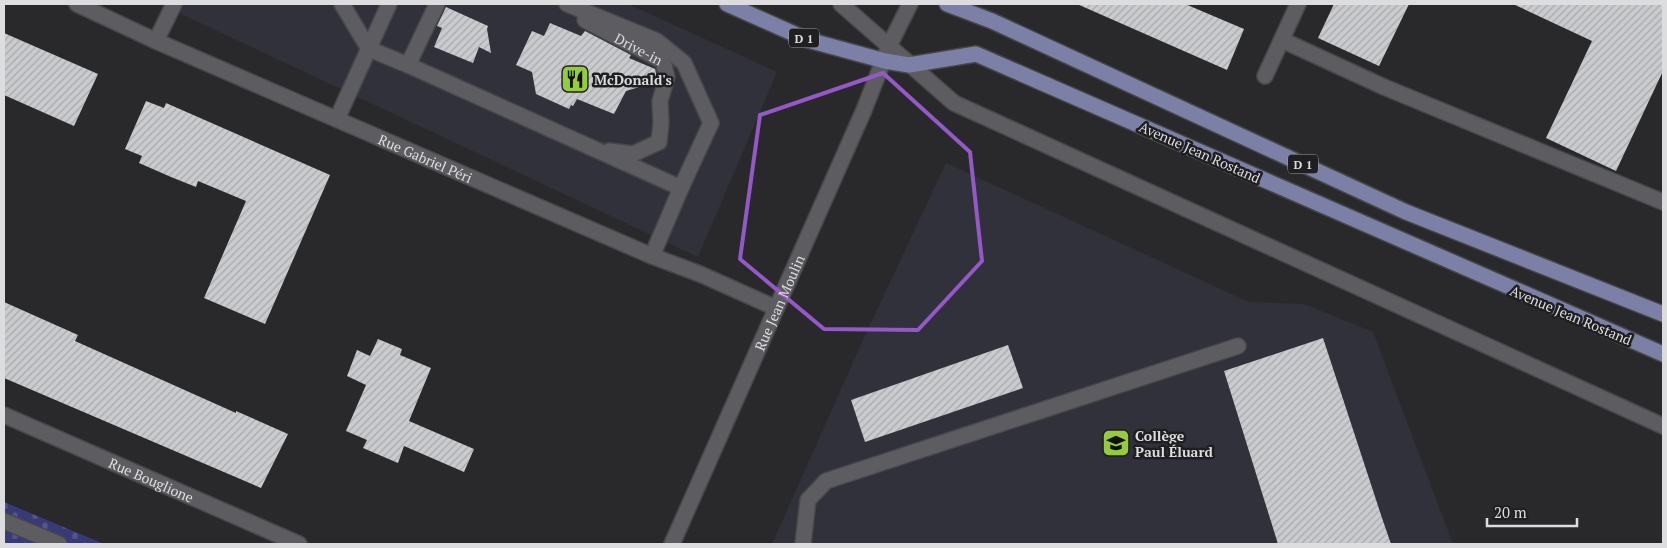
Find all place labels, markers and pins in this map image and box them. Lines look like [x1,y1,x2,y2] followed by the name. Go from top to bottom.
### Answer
[560,64,590,94] restaurant icon: McDonald's
[594,70,672,89] place label: McDonald's
[1135,426,1213,461] place label: Collège Paul Éluard
[1101,428,1131,458] school or university icon: Collège Paul Éluard

